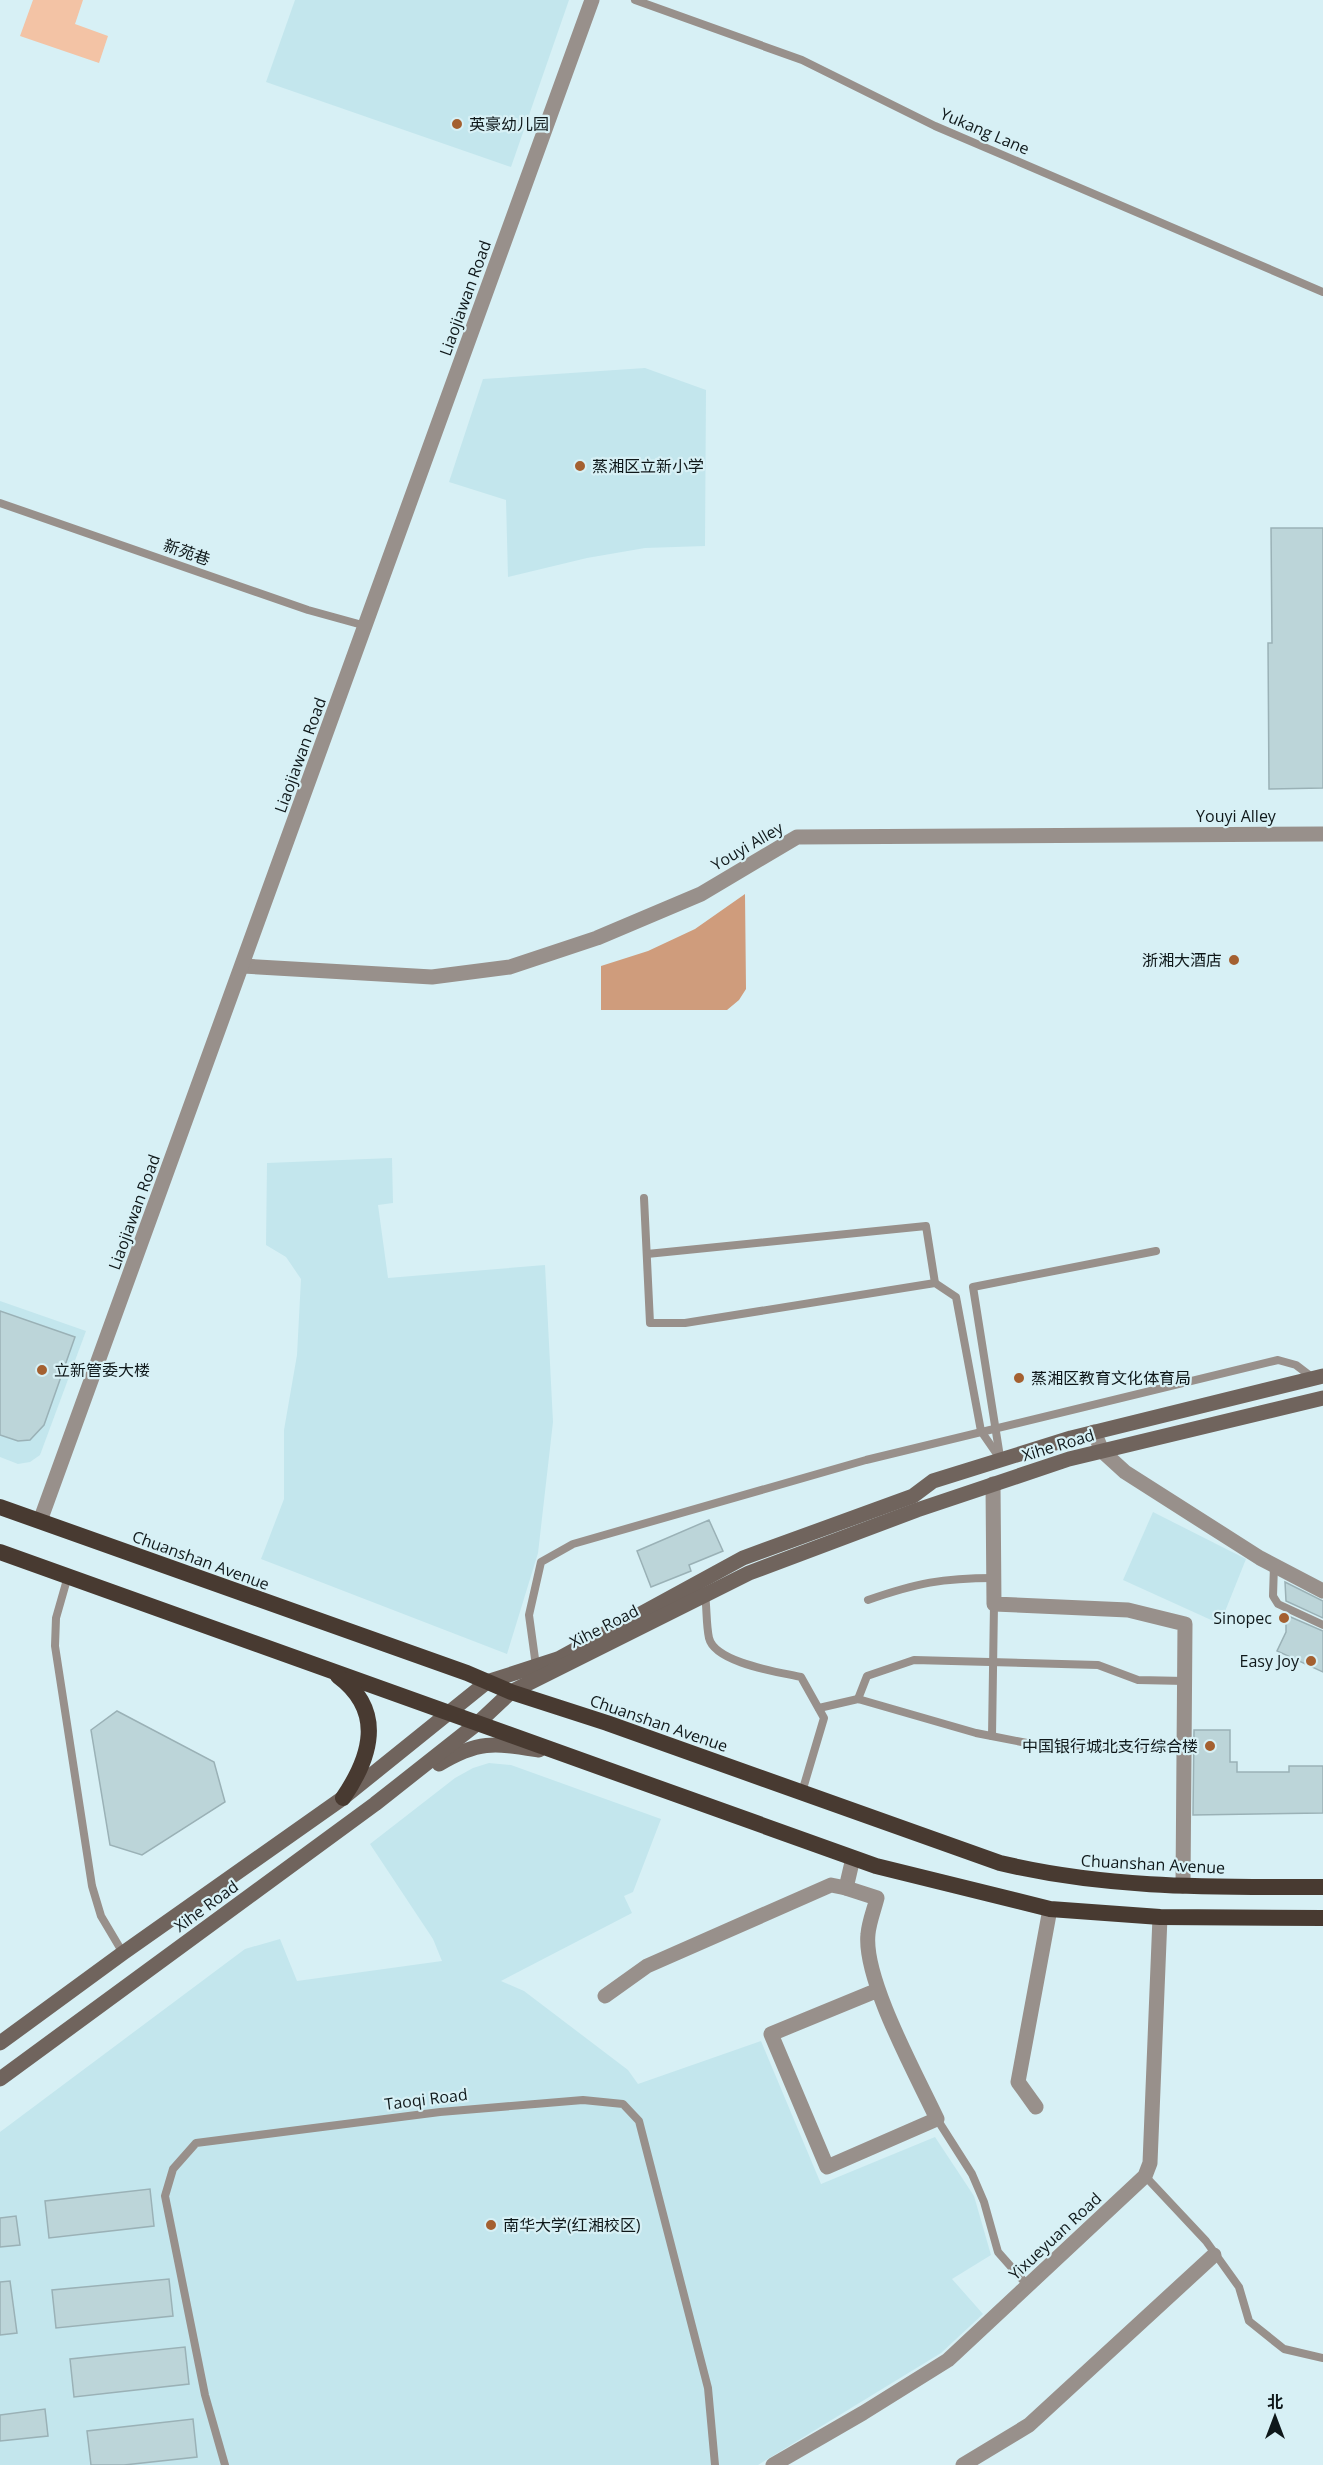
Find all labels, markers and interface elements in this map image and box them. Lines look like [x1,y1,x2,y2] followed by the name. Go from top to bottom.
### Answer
[937,102,1033,160] street label: Yukang Lane
[469,113,549,135] place label: 英豪幼儿园
[450,117,464,131] marker: 英豪幼儿园
[434,237,496,359] street label: Liaojiawan Road
[592,455,704,477] place label: 蒸湘区立新小学
[573,459,587,473] marker: 蒸湘区立新小学
[161,534,213,570] street label: 新苑巷
[269,694,331,816] street label: Liaojiawan Road
[1196,805,1277,827] street label: Youyi Alley
[707,816,788,875] street label: Youyi Alley
[1142,949,1222,971] place label: 浙湘大酒店
[1227,953,1241,967] marker: 浙湘大酒店
[103,1151,165,1273] street label: Liaojiawan Road
[54,1359,150,1381] place label: 立新管委大楼
[35,1363,49,1377] marker: 立新管委大楼
[1031,1367,1191,1389] place label: 蒸湘区教育文化体育局
[1012,1371,1026,1385] marker: 蒸湘区教育文化体育局
[1019,1424,1097,1466] street label: Xihe Road
[129,1525,273,1595] street label: Chuanshan Avenue
[566,1599,642,1653] street label: Xihe Road
[1213,1607,1272,1629] place label: Sinopec
[1277,1611,1291,1625] marker: Sinopec
[1239,1650,1300,1672] place label: Easy Joy
[1304,1654,1318,1668] marker: Easy Joy
[587,1689,731,1757] street label: Chuanshan Avenue
[1022,1735,1198,1757] place label: 中国银行城北支行综合楼
[1203,1739,1217,1753] marker: 中国银行城北支行综合楼
[1080,1849,1226,1879] street label: Chuanshan Avenue
[169,1875,243,1937] street label: Xihe Road
[383,2083,469,2115] street label: Taoqi Road
[1004,2187,1106,2285] street label: Yixueyuan Road
[503,2214,641,2236] place label: 南华大学(红湘校区)
[484,2218,498,2232] marker: 南华大学(红湘校区)
[1245,2387,1305,2447] north arrow
[1267,2391,1283,2413] text: 北

